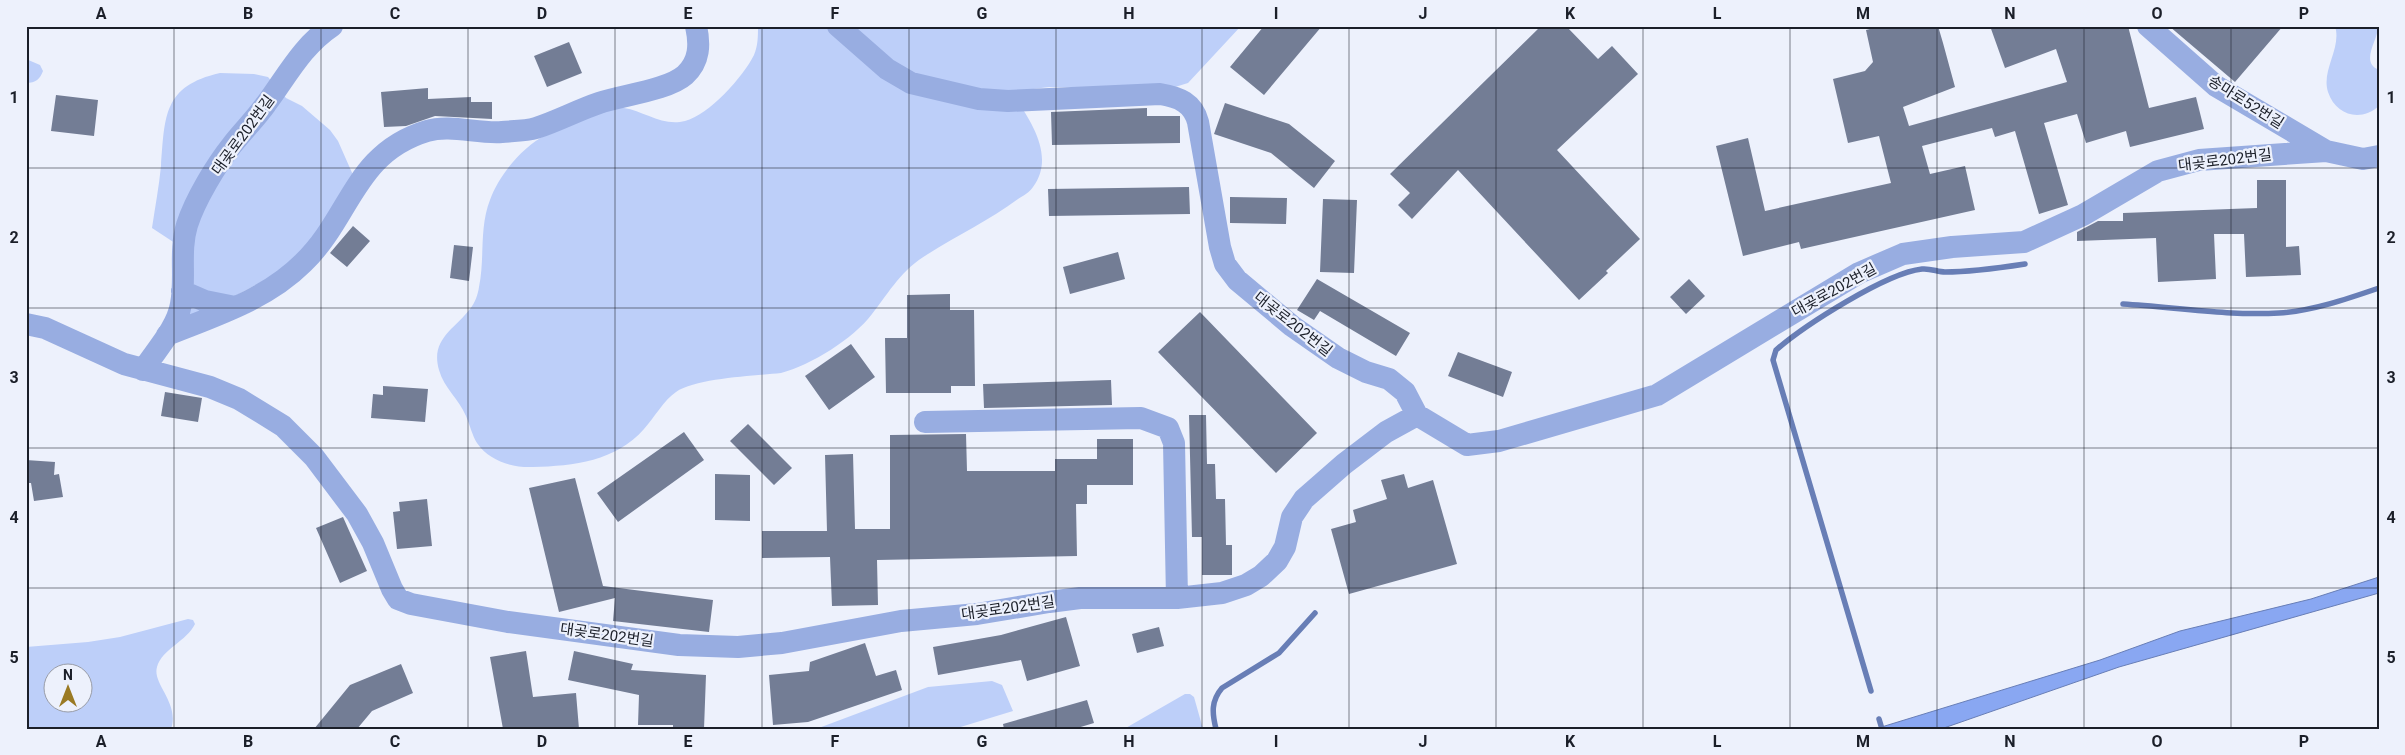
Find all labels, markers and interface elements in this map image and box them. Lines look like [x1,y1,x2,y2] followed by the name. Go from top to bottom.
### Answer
[96,4,107,23] text: A
[243,4,253,23] text: B
[390,4,400,23] text: C
[537,4,547,23] text: D
[684,4,693,23] text: E
[831,4,840,23] text: F
[977,4,988,23] text: G
[1123,4,1135,23] text: H
[1274,4,1278,23] text: I
[1419,4,1427,23] text: J
[1565,4,1576,23] text: K
[1713,4,1722,23] text: L
[1856,4,1870,23] text: M
[2004,4,2016,23] text: N
[2151,4,2163,23] text: O
[2299,4,2309,23] text: P
[2205,72,2287,132] street label: 송마로52번길
[9,88,19,107] text: 1
[2386,88,2396,107] text: 1
[208,92,278,178] street label: 대곶로202번길
[2177,145,2273,175] street label: 대곶로202번길
[9,228,19,247] text: 2
[2386,228,2396,247] text: 2
[1788,259,1880,321] street label: 대곶로202번길
[1250,288,1336,360] street label: 대곶로202번길
[9,368,19,387] text: 3
[2386,368,2396,387] text: 3
[9,508,19,527] text: 4
[2386,508,2396,527] text: 4
[960,593,1056,623] street label: 대곶로202번길
[559,620,655,650] street label: 대곶로202번길
[9,648,19,667] text: 5
[2386,648,2396,667] text: 5
[42,662,92,712] north arrow
[63,667,73,683] text: N
[96,732,107,751] text: A
[243,732,253,751] text: B
[390,732,400,751] text: C
[537,732,547,751] text: D
[684,732,693,751] text: E
[831,732,840,751] text: F
[977,732,988,751] text: G
[1123,732,1135,751] text: H
[1274,732,1278,751] text: I
[1419,732,1427,751] text: J
[1565,732,1576,751] text: K
[1713,732,1722,751] text: L
[1856,732,1870,751] text: M
[2004,732,2016,751] text: N
[2151,732,2163,751] text: O
[2299,732,2309,751] text: P

